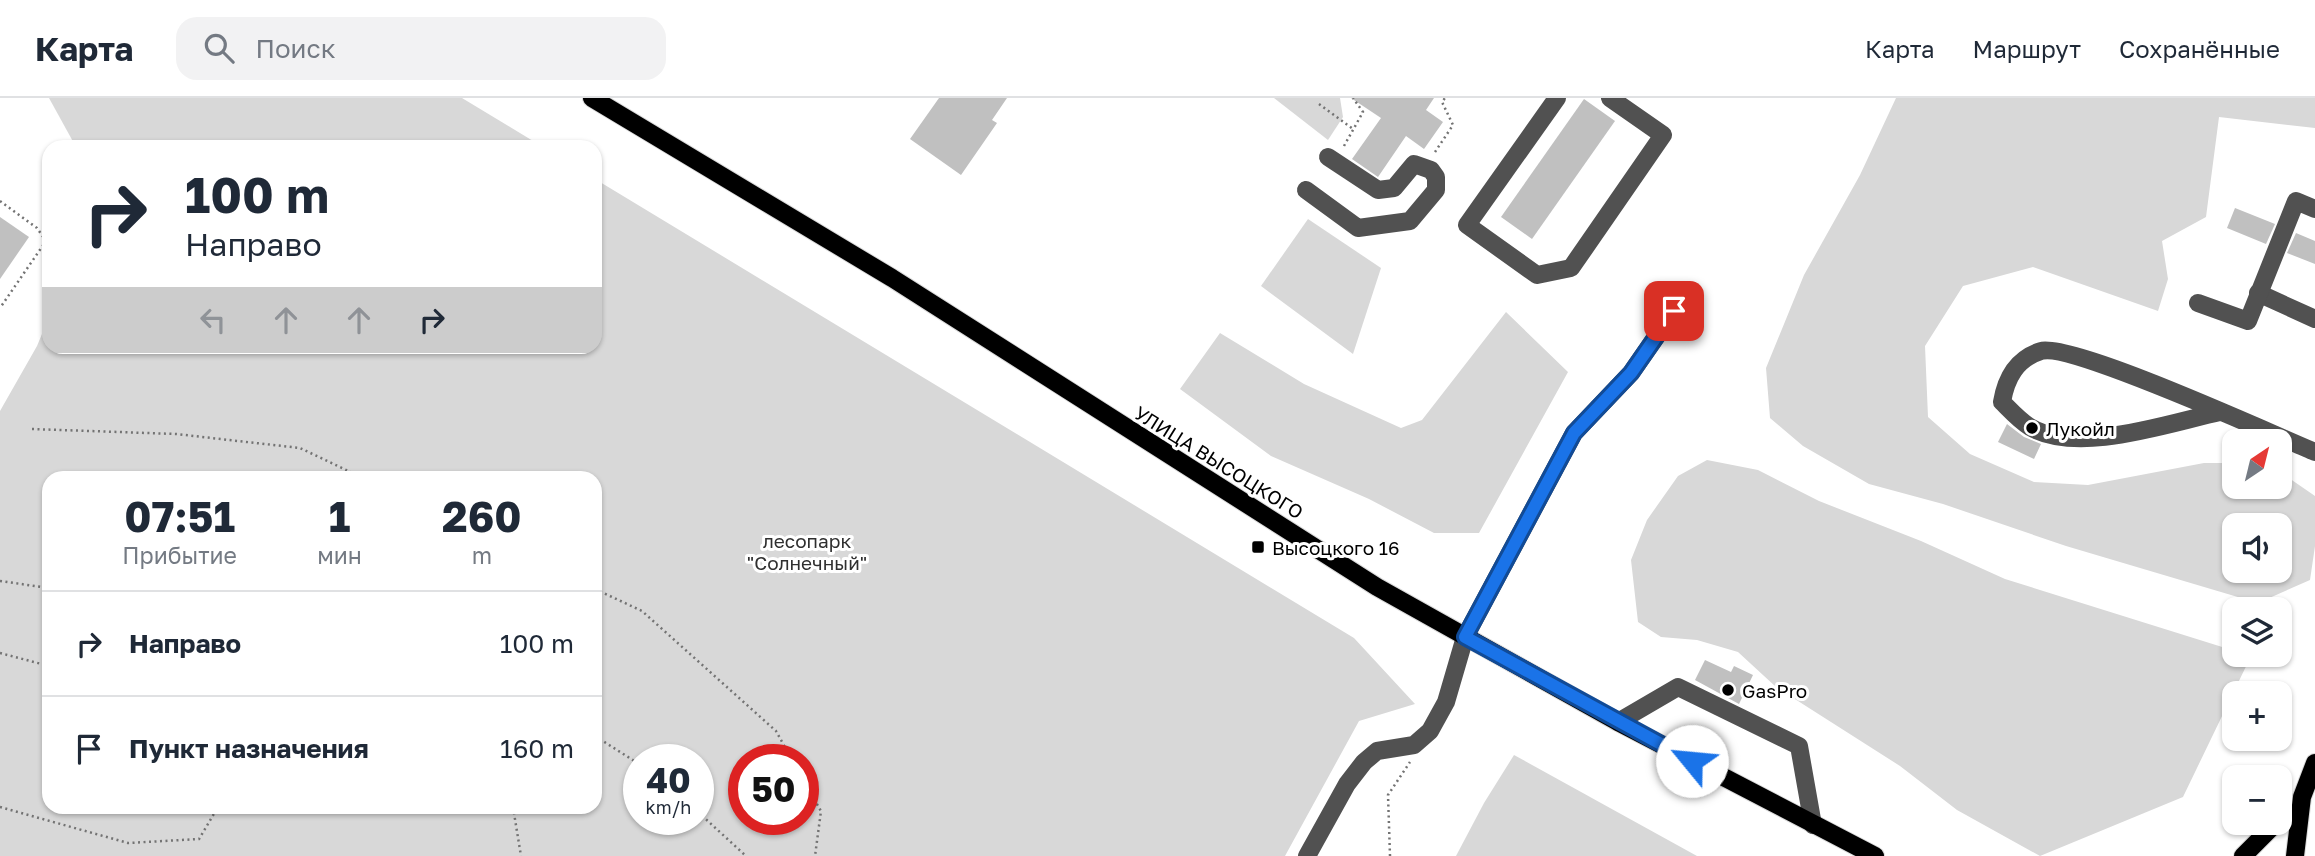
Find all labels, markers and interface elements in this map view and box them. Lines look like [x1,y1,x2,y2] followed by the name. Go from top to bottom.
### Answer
[176,17,666,80] search box
[35,29,134,68] text: Карта
[200,29,238,67] icon: search
[256,33,336,64] text: Поиск
[1865,34,1935,63] text: Карта
[1973,34,2081,63] text: Маршрут
[2119,34,2280,63] text: Сохранённые
[185,165,329,224] text: 100 m
[70,168,161,259] icon: right
[185,225,322,263] text: Направо
[1644,281,1704,341] pin
[1655,292,1693,330] icon: arrive
[194,301,232,339] icon: left
[267,301,305,339] icon: ahead
[340,301,378,339] icon: ahead
[413,301,451,339] icon: right
[1130,401,1308,523] street label: УЛИЦА ВЫСОЦКОГО
[2046,417,2115,440] place label: Лукойл
[2024,420,2040,436] marker: Лукойл
[2222,429,2292,499] north arrow
[2222,429,2292,835] map controls
[124,491,235,541] text: 07:51
[329,491,350,541] text: 1
[442,491,522,541] text: 260
[2222,513,2292,583] button: sound
[747,529,867,574] park label: лесопарк "Солнечный"
[1272,536,1400,559] place label: Высоцкого 16
[1250,539,1266,555] marker: Высоцкого 16
[122,541,237,569] text: Прибытие
[317,541,362,569] text: мин
[472,541,492,569] text: m
[2222,597,2292,667] button: layers
[70,625,108,663] icon: right
[129,628,241,659] text: Направо
[500,628,574,659] text: 100 m
[1742,679,1807,702] place label: GasPro
[2222,681,2292,751] button: +
[1720,682,1736,698] marker: GasPro
[1655,724,1729,798] position arrow
[70,730,108,768] icon: arrive
[129,733,369,764] text: Пункт назначения
[500,733,574,764] text: 160 m
[728,744,819,835] speed limit sign: 50
[646,759,691,801] text: 40
[2222,765,2292,835] button: −
[646,796,691,818] text: km/h

